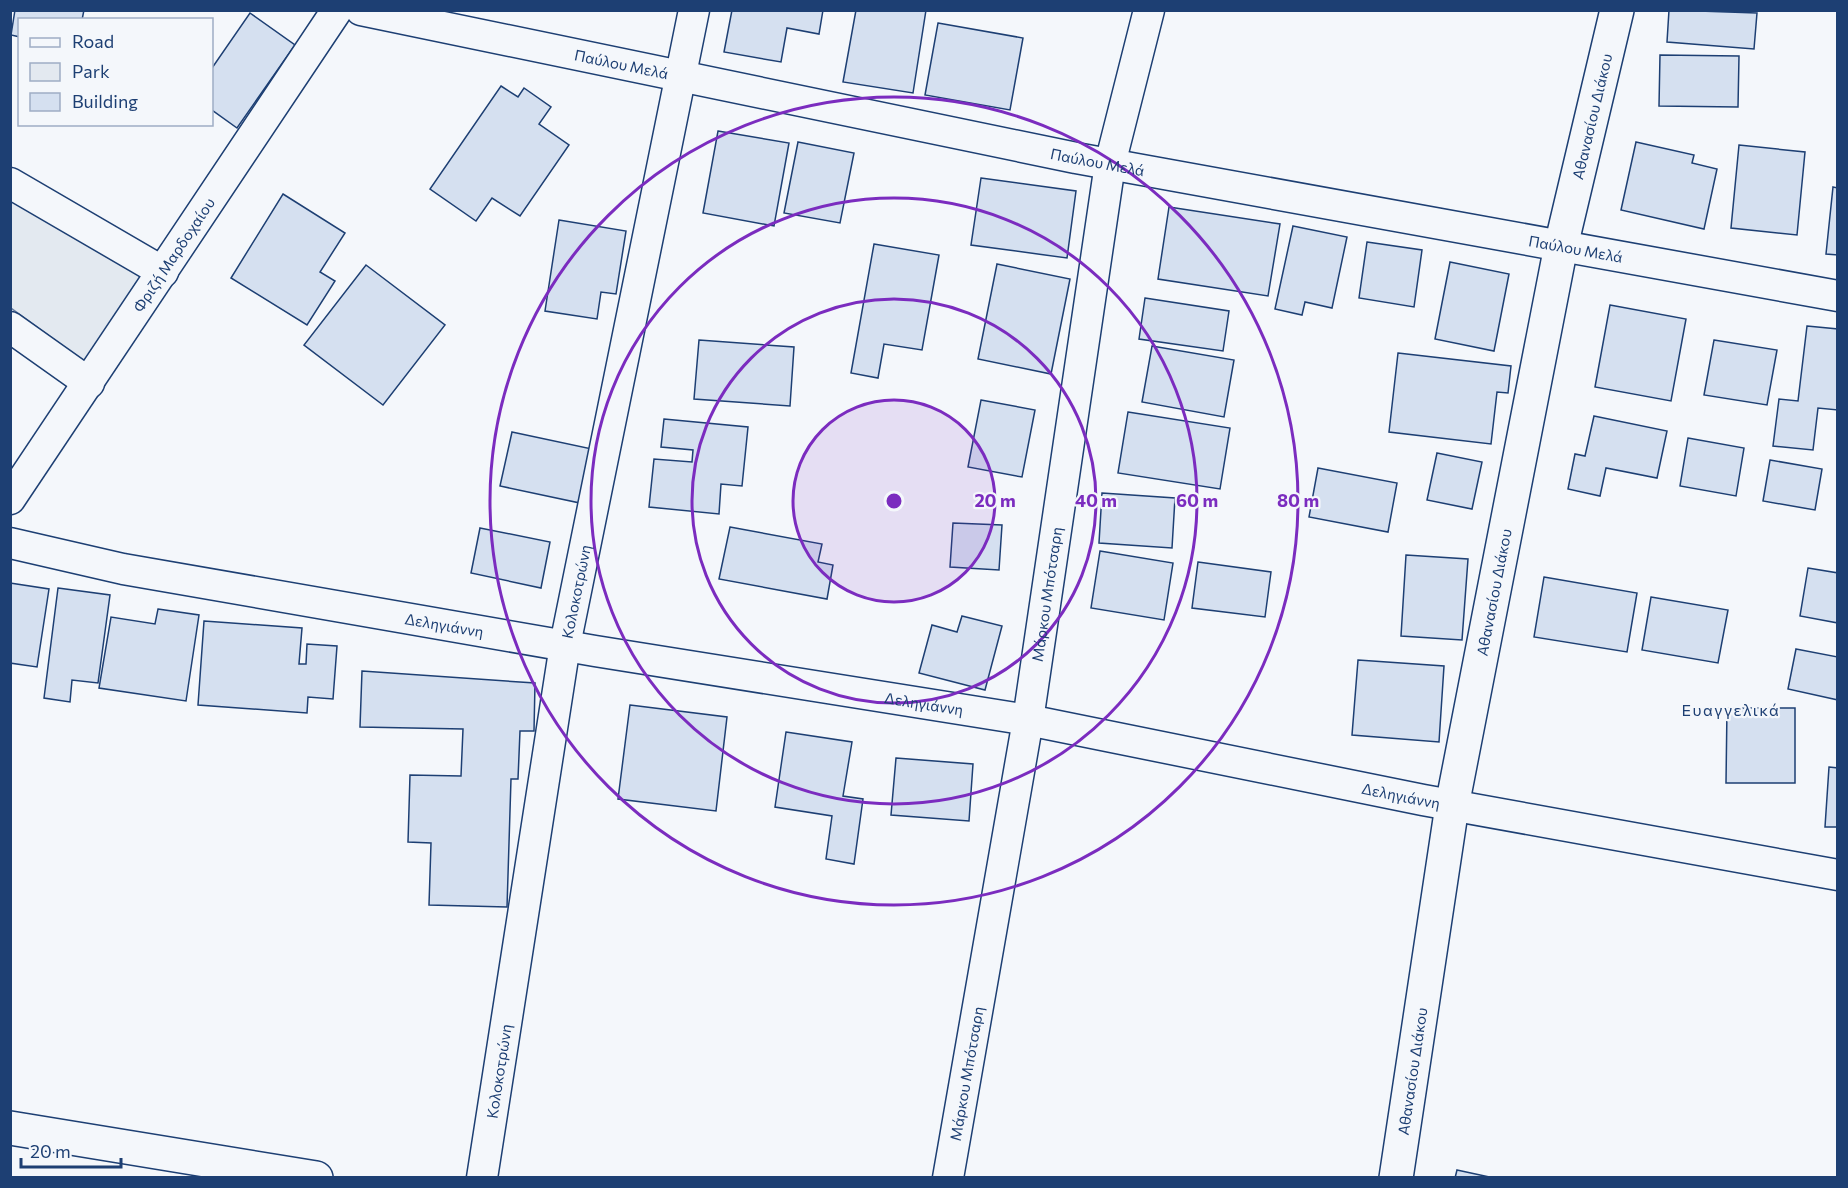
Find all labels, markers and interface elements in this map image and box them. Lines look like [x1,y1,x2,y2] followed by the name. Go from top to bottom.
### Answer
[18,18,213,126] legend
[72,30,114,52] text: Road
[573,45,670,82] street label: Παύλου Μελά
[1568,51,1615,181] street label: Αθανασίου Διάκου
[72,60,110,82] text: Park
[72,90,138,112] text: Building
[1049,144,1146,179] street label: Παύλου Μελά
[129,194,218,315] street label: Φριζή Μαρδοχαίου
[1527,231,1624,266] street label: Παύλου Μελά
[974,489,1016,511] text: 20 m
[1075,489,1117,511] text: 40 m
[1176,489,1218,511] text: 60 m
[1277,489,1319,511] text: 80 m
[884,491,904,511] centre of rings
[1028,526,1065,663] street label: Μάρκου Μπότσαρη
[1472,527,1515,657] street label: Αθανασίου Διάκου
[558,543,594,640] street label: Κολοκοτρώνη
[403,609,485,640] street label: Δεληγιάννη
[883,688,965,719] street label: Δεληγιάννη
[1682,700,1780,719] district label: Ευαγγελικά
[1360,779,1442,812] street label: Δεληγιάννη
[946,1005,987,1142] street label: Μάρκου Μπότσαρη
[1394,1006,1431,1136] street label: Αθανασίου Διάκου
[482,1023,515,1120] street label: Κολοκοτρώνη
[21,1131,122,1169] scale bar
[30,1140,71,1162] text: 20 m

